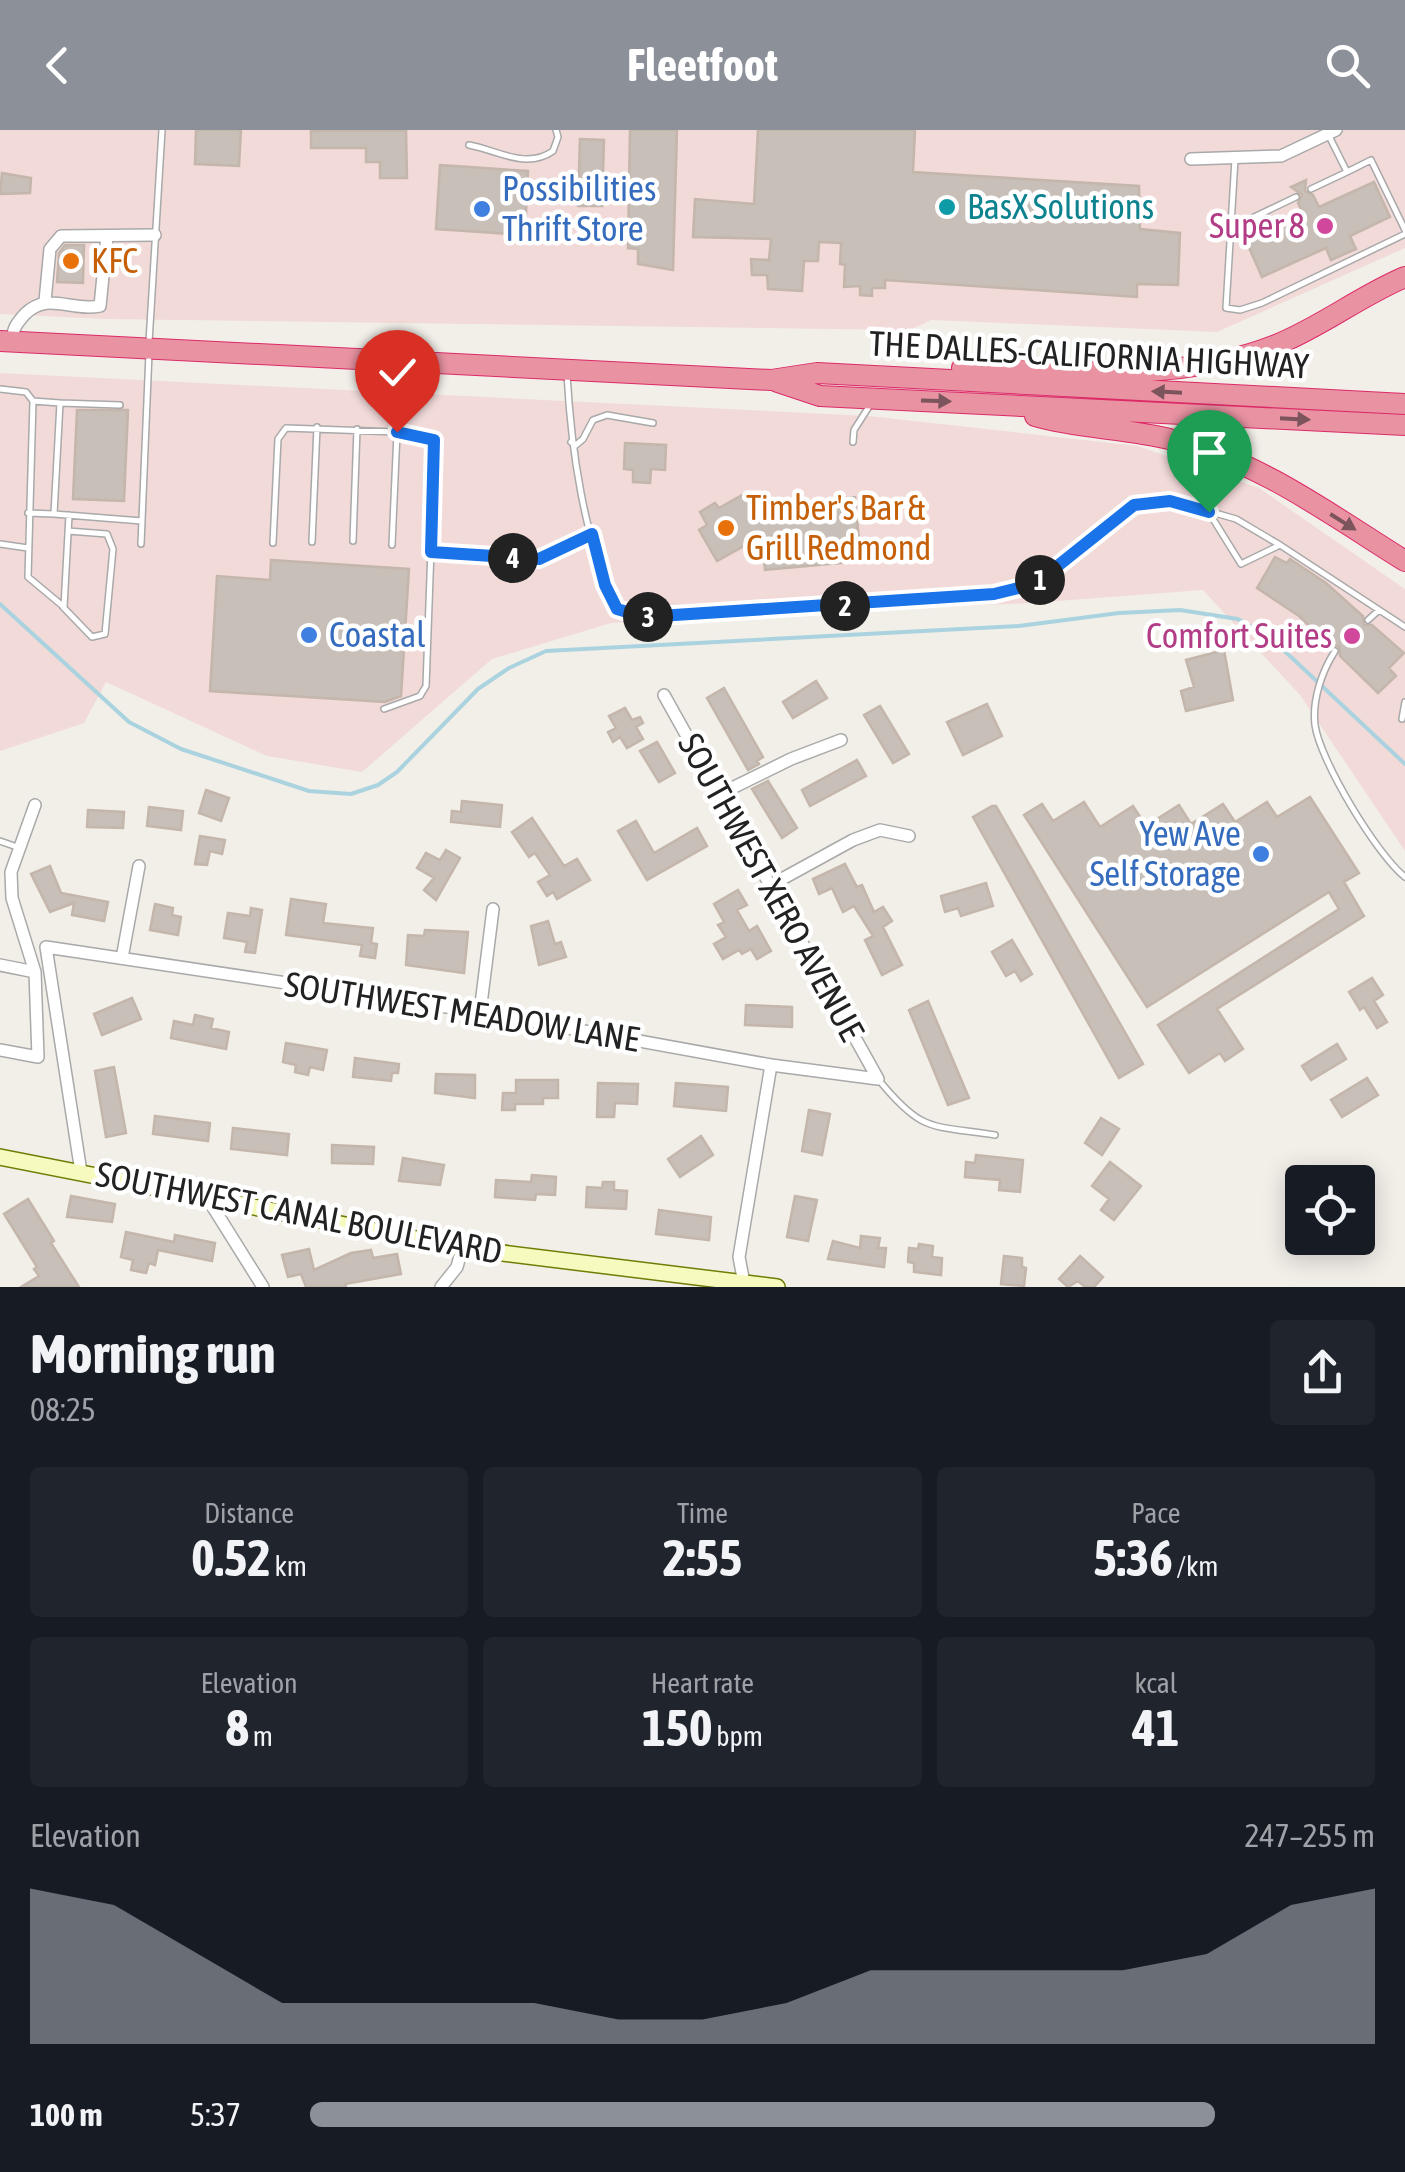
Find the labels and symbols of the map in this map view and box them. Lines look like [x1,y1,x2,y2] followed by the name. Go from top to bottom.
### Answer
[502,168,656,248] place label: Possibilities Thrift Store
[967,186,1154,226] place label: BasX Solutions
[936,196,958,218] marker: BasX Solutions
[471,198,493,220] marker: Possibilities Thrift Store
[1209,205,1305,245] place label: Super 8
[1314,215,1336,237] marker: Super 8
[91,240,138,280] place label: KFC
[60,250,82,272] marker: KFC
[868,323,1310,386] street label: THE DALLES-CALIFORNIA HIGHWAY
[355,330,440,433] pin
[1151,383,1183,399] one-way arrow
[920,393,952,409] one-way arrow
[1167,410,1252,513] pin
[1280,411,1312,427] one-way arrow
[746,487,931,567] place label: Timber's Bar & Grill Redmond
[1329,513,1357,531] one-way arrow
[715,517,737,539] marker: Timber's Bar & Grill Redmond
[488,533,538,583] pin: 4
[1015,555,1065,605] pin: 1
[820,581,870,631] pin: 2
[623,592,673,642] pin: 3
[329,614,425,654] place label: Coastal
[1146,615,1332,655] place label: Comfort Suites
[298,624,320,646] marker: Coastal
[1341,625,1363,647] marker: Comfort Suites
[671,726,873,1047] street label: SOUTHWEST XERO AVENUE
[1090,813,1241,893] place label: Yew Ave Self Storage
[1250,843,1272,865] marker: Yew Ave Self Storage
[282,963,642,1059] street label: SOUTHWEST MEADOW LANE
[93,1153,505,1271] street label: SOUTHWEST CANAL BOULEVARD

